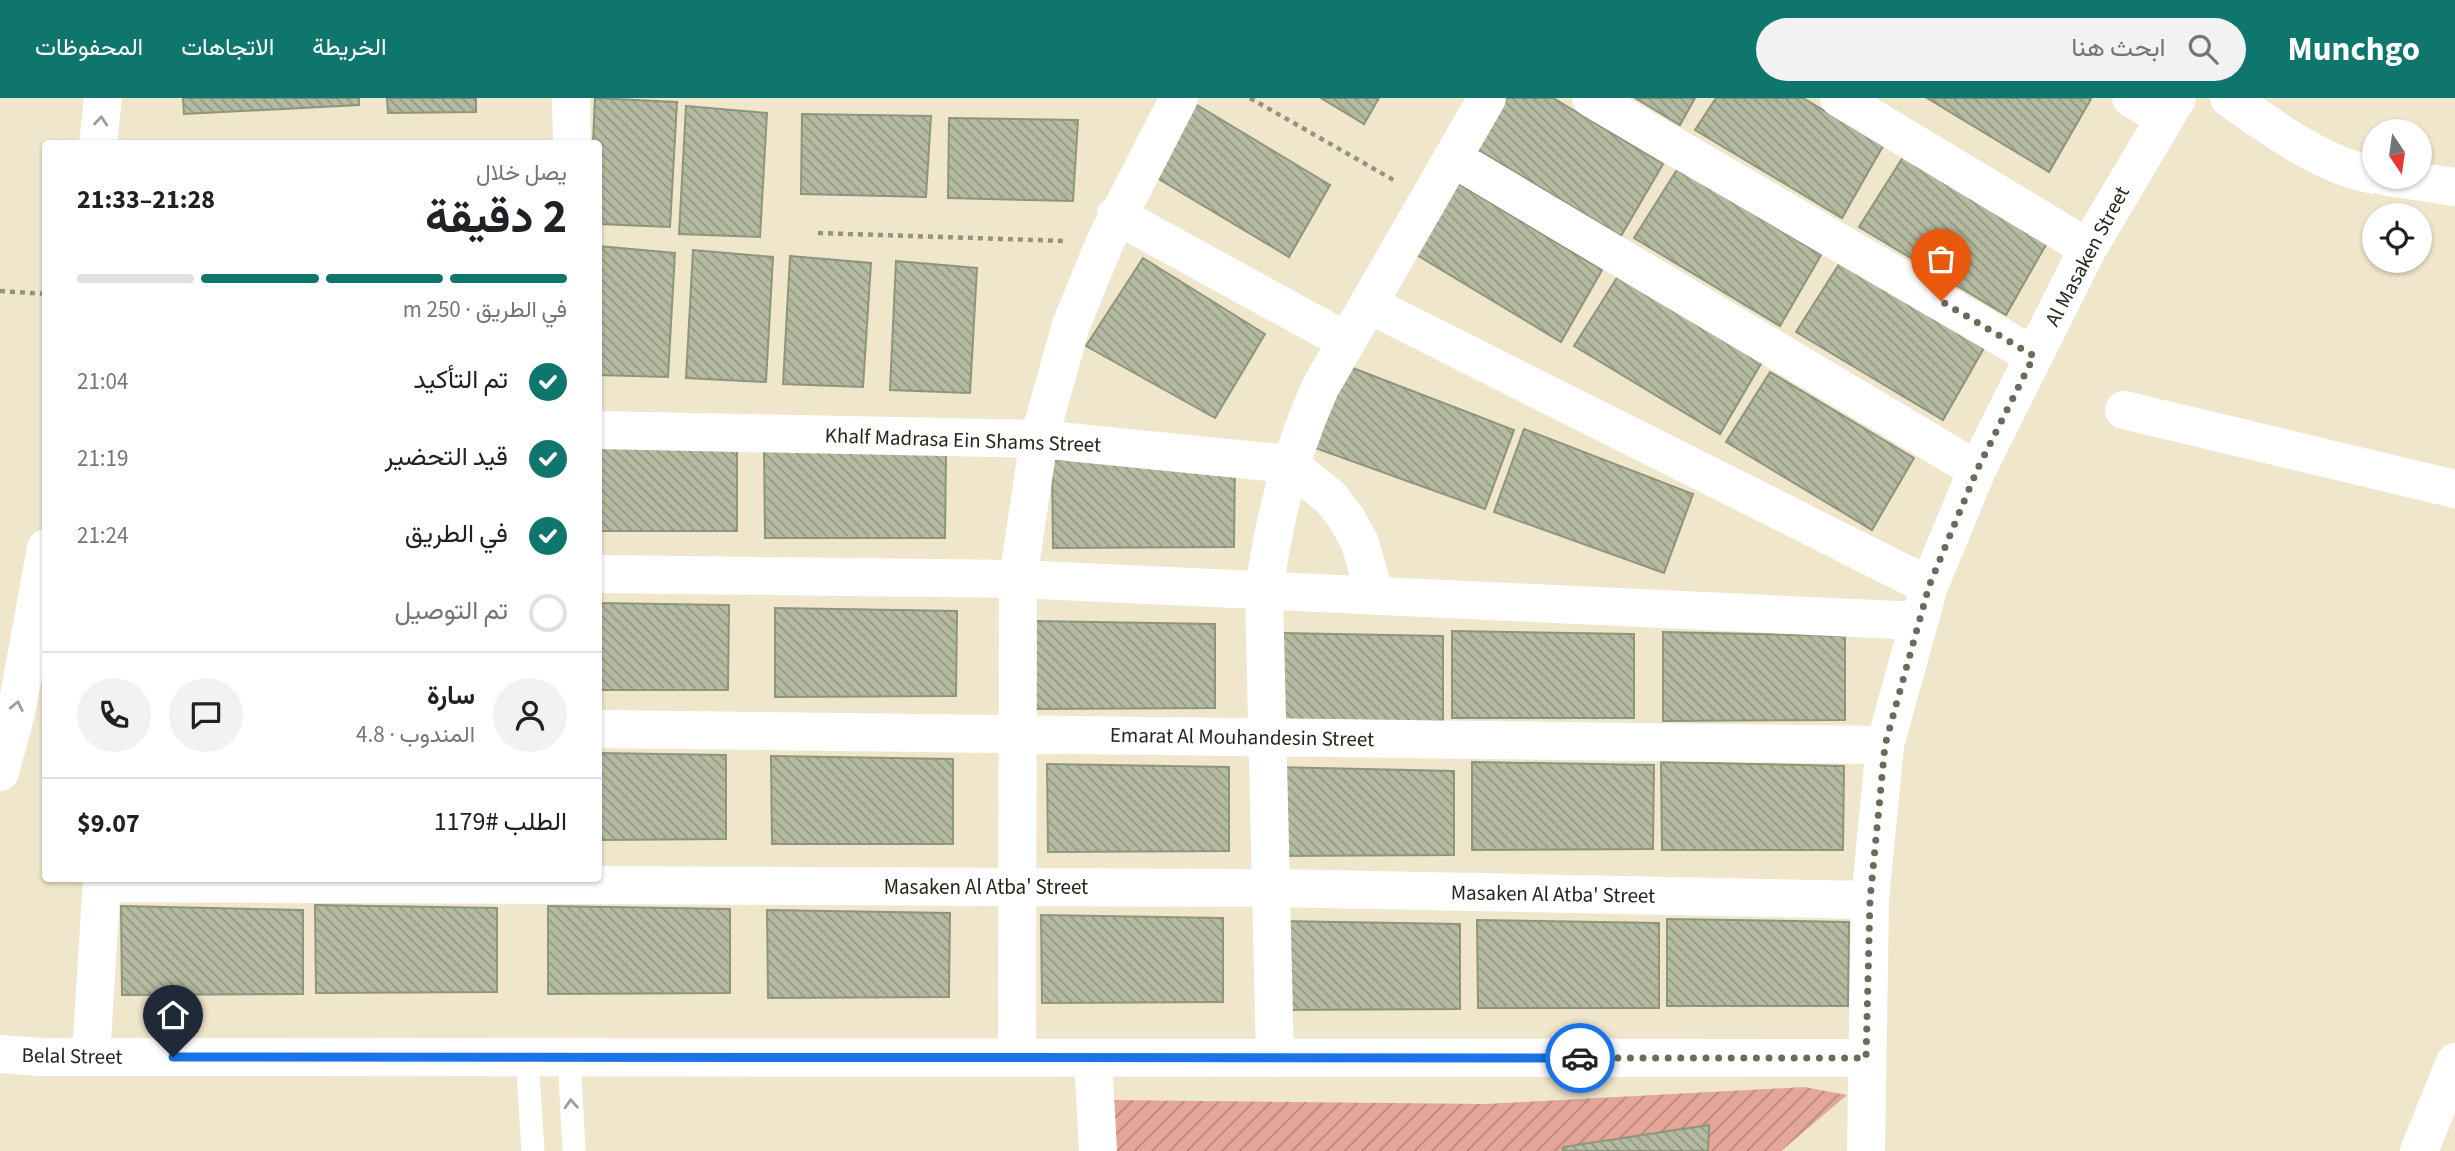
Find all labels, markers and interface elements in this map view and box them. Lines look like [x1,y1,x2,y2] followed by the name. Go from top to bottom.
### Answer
[1756,18,2246,81] search box
[2288,26,2420,73] text: Munchgo
[2071,29,2166,66] text: ابحث هنا
[35,30,143,65] text: المحفوظات
[181,30,274,65] text: الاتجاهات
[312,30,387,65] text: الخريطة
[2184,30,2222,68] icon: search
[93,115,108,127] one-way arrow
[2362,119,2432,189] north arrow
[2362,119,2432,273] map controls
[476,156,567,189] text: يصل خلال
[77,181,215,218] text: 21:28–21:33
[2037,181,2137,331] street label: Al Masaken Street
[425,185,567,250] text: 2 دقيقة
[2362,203,2432,273] button: locate
[1911,229,1971,301] pin
[1922,240,1960,278] icon: bag
[403,293,567,326] text: في الطريق · 250 m
[413,361,508,398] text: تم التأكيد
[529,363,567,401] icon: check
[77,365,128,398] text: 21:04
[824,420,1102,460] street label: Khalf Madrasa Ein Shams Street
[384,438,508,475] text: قيد التحضير
[529,440,567,478] icon: check
[77,442,128,475] text: 21:19
[405,515,508,552] text: في الطريق
[529,517,567,555] icon: check
[77,519,128,552] text: 21:24
[394,592,508,629] text: تم التوصيل
[427,677,475,714] text: سارة
[77,678,151,752] button: phone
[169,678,243,752] button: chat
[493,678,567,752] button: person
[9,700,24,712] one-way arrow
[356,718,475,751] text: المندوب · 4.8
[1110,720,1374,754] street label: Emarat Al Mouhandesin Street
[434,803,567,840] text: الطلب #1179
[77,805,140,842] text: $9.07
[884,872,1088,902] street label: Masaken Al Atba' Street
[1451,877,1655,911] street label: Masaken Al Atba' Street
[143,985,203,1057] pin
[154,996,192,1034] icon: home
[1545,1023,1615,1093] courier
[1561,1039,1599,1077] icon: car
[21,1040,123,1072] street label: Belal Street
[564,1098,579,1109] one-way arrow

